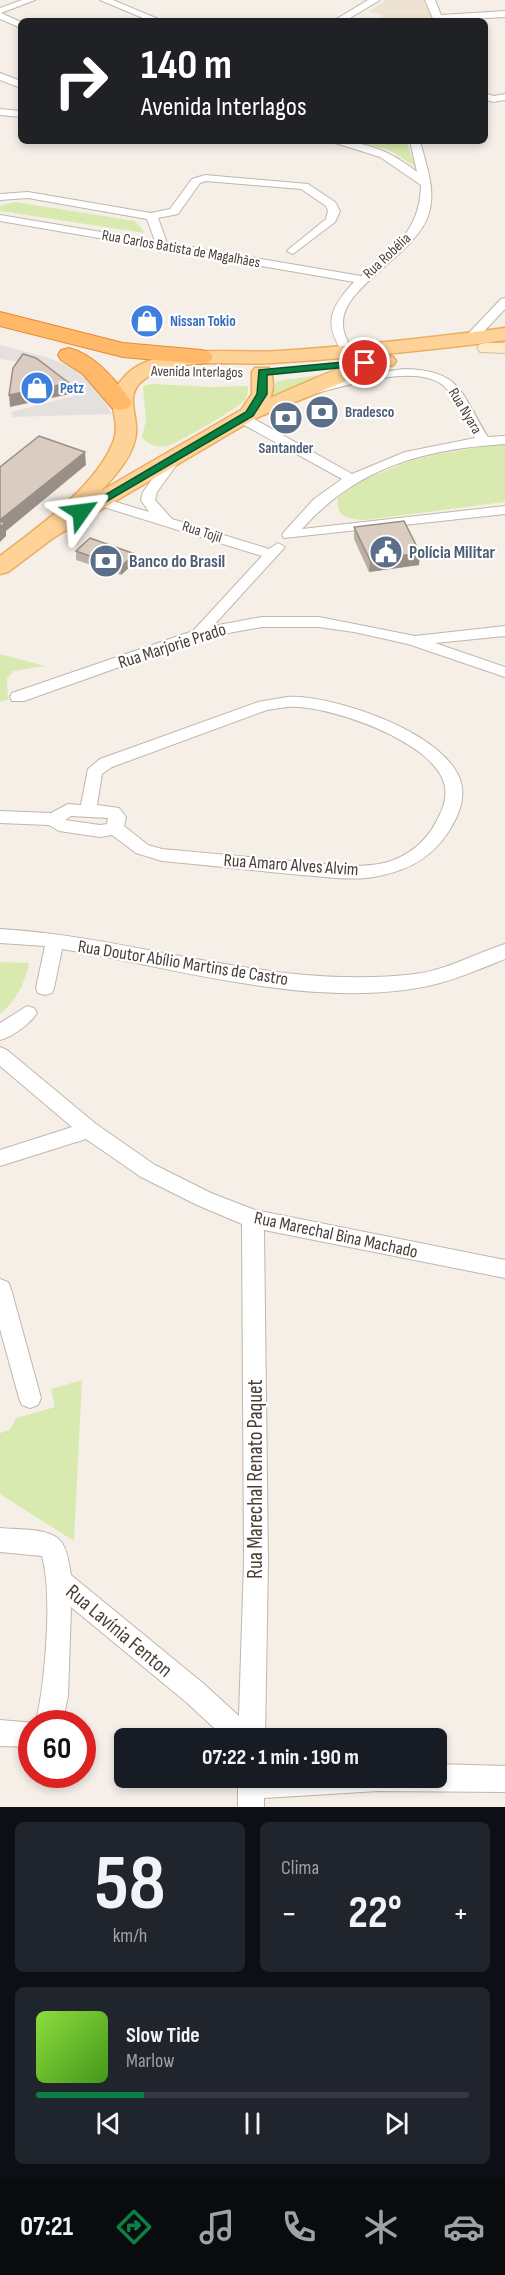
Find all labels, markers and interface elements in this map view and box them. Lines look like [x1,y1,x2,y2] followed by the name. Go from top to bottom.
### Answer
[141,40,232,91] text: 140 m
[42,42,120,120] icon: right
[141,91,307,123] text: Avenida Interlagos
[100,226,262,272] street label: Rua Carlos Batista de Magalhães
[359,229,415,283] street label: Rua Robélia
[129,303,165,339] shop icon: Nissan Tokio
[170,312,236,331] place label: Nissan Tokio
[339,337,390,388] pin
[348,346,381,379] icon: arrive
[150,362,243,382] street label: Avenida Interlagos
[19,370,55,406] shop icon: Petz
[60,379,84,398] place label: Petz
[444,385,486,438] street label: Rua Nyara
[304,394,340,430] bank icon: Bradesco
[268,400,304,436] bank icon: Santander
[345,403,394,422] place label: Bradesco
[259,439,314,458] place label: Santander
[49,480,113,544] position arrow
[180,517,224,547] street label: Rua Tojil
[368,534,404,570] public building icon: Polícia Militar
[409,542,496,563] place label: Polícia Militar
[88,543,124,579] bank icon: Banco do Brasil
[129,551,225,572] place label: Banco do Brasil
[115,619,229,673] street label: Rua Marjorie Prado
[223,850,359,880] street label: Rua Amaro Alves Alvim
[76,936,290,990] street label: Rua Doutor Abílio Martins de Castro
[252,1207,420,1263] street label: Rua Marechal Bina Machado
[243,1379,268,1579] street label: Rua Marechal Renato Paquet
[61,1579,177,1683] street label: Rua Lavínia Fenton
[18,1710,96,1788] speed limit sign: 60
[202,1744,359,1771] text: 07:22 · 1 min · 190 m
[94,1838,166,1931] text: 58
[281,1856,319,1880] text: Clima
[348,1886,402,1941] text: 22°
[281,1894,297,1934] text: −
[453,1894,469,1934] text: +
[113,1924,147,1948] text: km/h
[126,2022,200,2049] text: Slow Tide
[126,2049,174,2073] text: Marlow
[92,2107,125,2140] icon: previous
[236,2107,269,2140] icon: pause
[380,2107,413,2140] icon: next
[113,2206,155,2248] icon: directions
[196,2206,238,2248] icon: music
[278,2206,320,2248] icon: phone
[360,2206,402,2248] icon: climate
[443,2206,485,2248] icon: car
[20,2211,73,2243] text: 07:21

